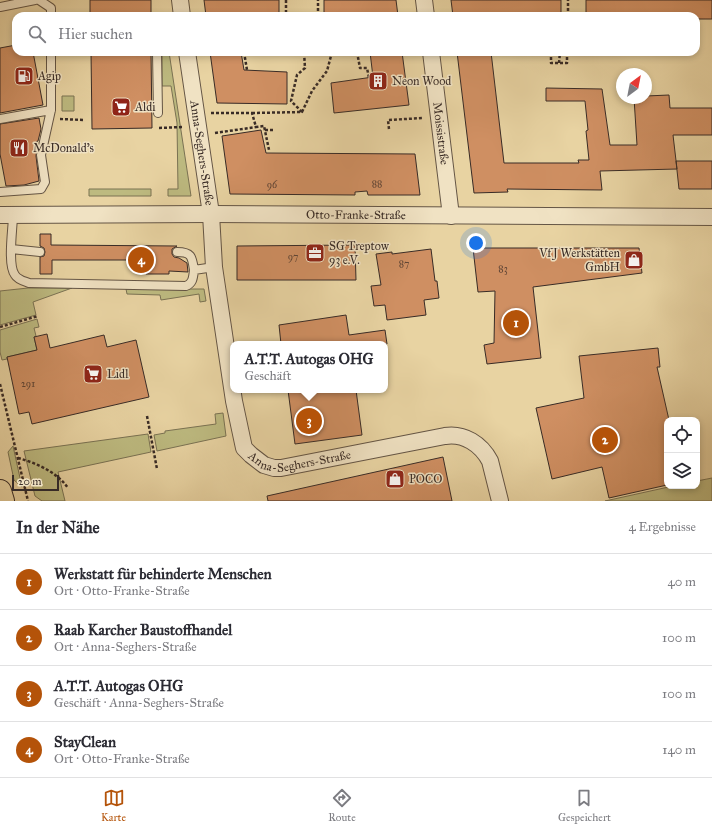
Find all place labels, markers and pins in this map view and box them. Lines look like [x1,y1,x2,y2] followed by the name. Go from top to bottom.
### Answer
[13,65,35,87] fuel station icon: Agip
[37,69,61,84] place label: Agip
[367,70,389,92] building icon: Neon Wood
[392,74,451,88] place label: Neon Wood
[110,96,132,118] supermarket icon: Aldi
[134,100,156,114] place label: Aldi
[8,137,30,159] restaurant icon: McDonald's
[33,141,94,155] place label: McDonald's
[329,239,389,267] place label: SG Treptow 93 e.V.
[304,242,326,264] office icon: SG Treptow 93 e.V.
[128,245,154,275] pin: 4
[538,246,620,274] place label: VfJ Werkstätten GmbH
[623,249,645,271] shop icon: VfJ Werkstätten GmbH
[503,308,529,338] pin: 1
[82,363,104,385] supermarket icon: Lidl
[107,367,129,381] place label: Lidl
[296,406,322,436] pin: 3
[592,425,618,455] pin: 2
[384,468,406,490] shop icon: POCO
[409,472,442,486] place label: POCO

